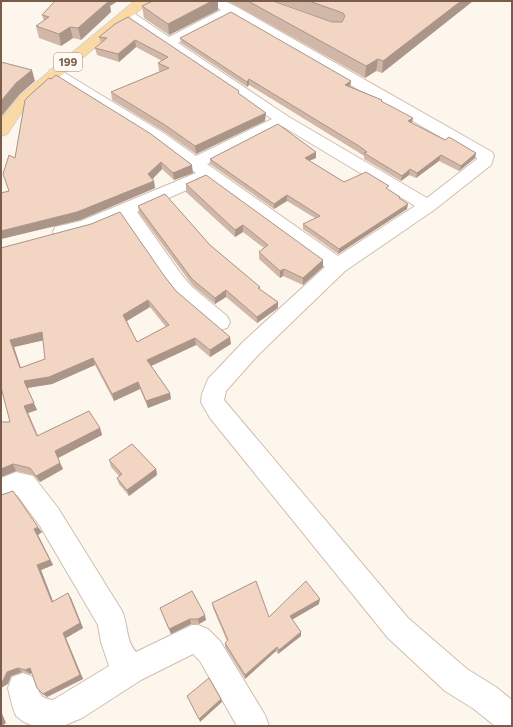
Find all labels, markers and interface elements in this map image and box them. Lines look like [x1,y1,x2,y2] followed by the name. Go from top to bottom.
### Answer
[54,53,82,71] road number: 199

